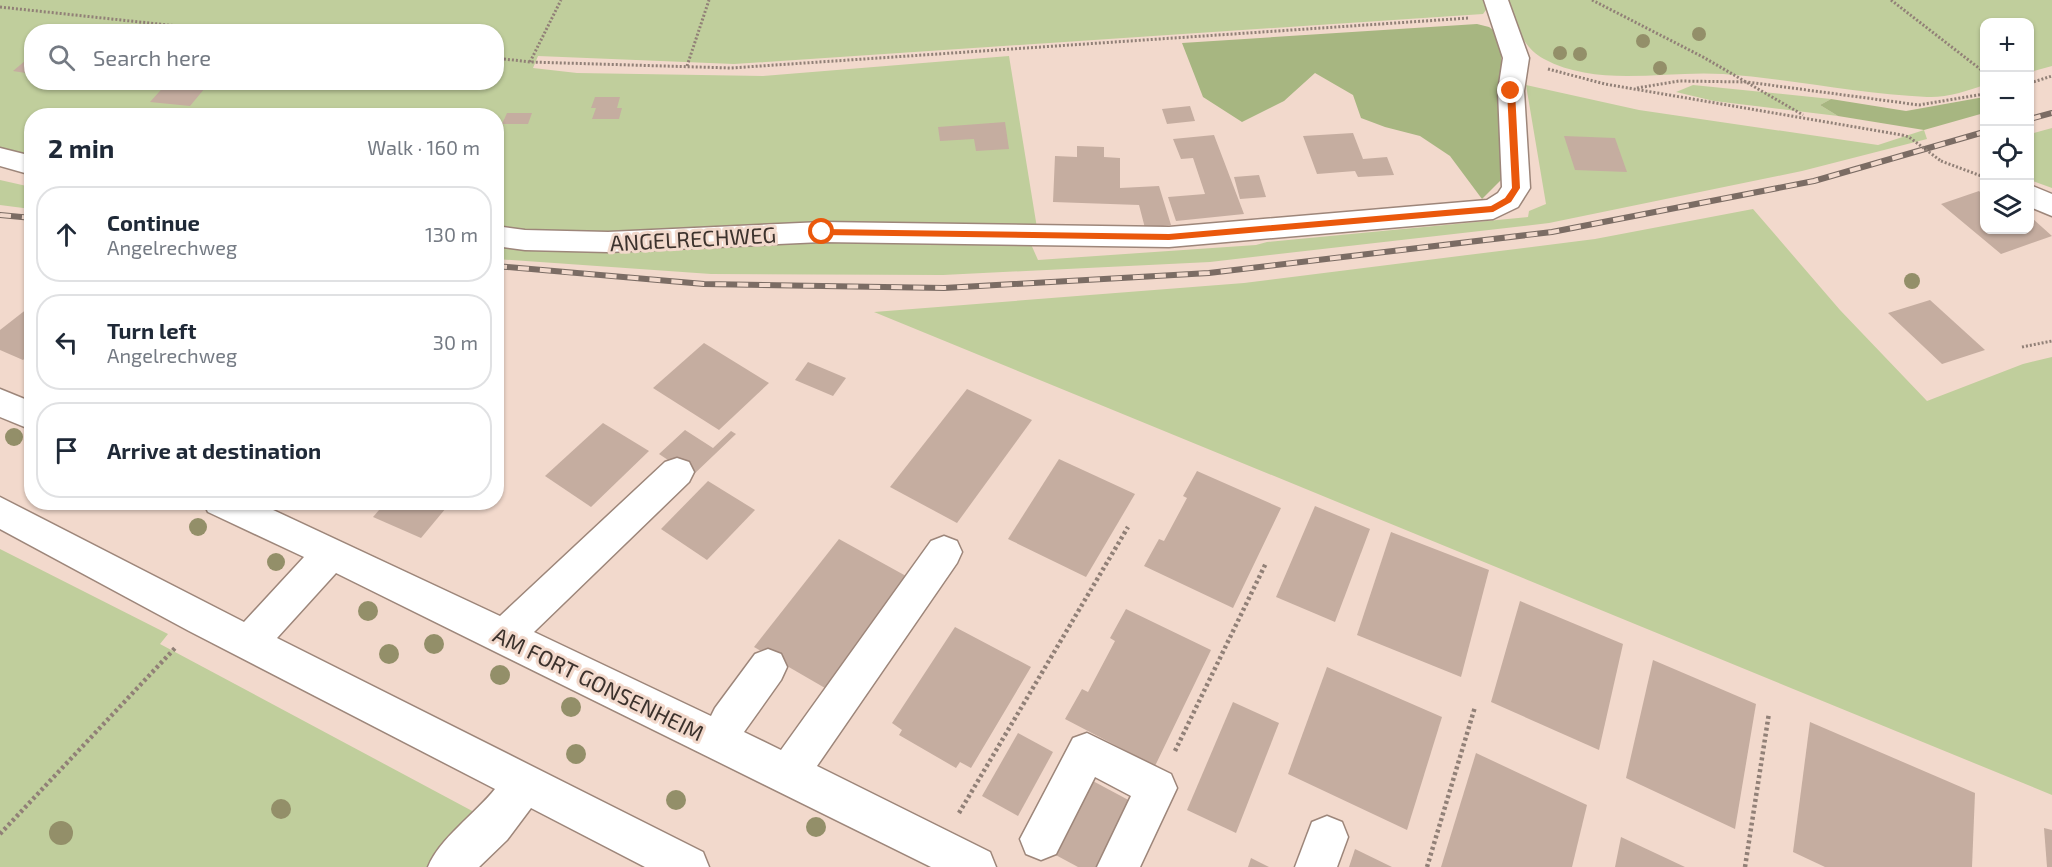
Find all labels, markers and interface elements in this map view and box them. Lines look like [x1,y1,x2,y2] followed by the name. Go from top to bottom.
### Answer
[1980,18,2034,234] map controls
[1980,18,2034,72] button: +
[24,24,504,90] search box
[45,41,78,74] icon: search
[93,44,211,70] text: Search here
[1980,72,2034,126] button: −
[1497,77,1523,103] route end
[1980,126,2034,180] button: locate
[48,132,114,163] text: 2 min
[367,135,480,159] text: Walk · 160 m
[1980,180,2034,234] button: layers
[107,209,200,235] text: Continue
[50,218,83,251] icon: ahead
[808,218,834,244] route start
[609,221,777,255] street label: ANGELRECHWEG
[425,222,478,246] text: 130 m
[107,235,237,259] text: Angelrechweg
[107,317,196,343] text: Turn left
[50,326,83,359] icon: left
[433,330,478,354] text: 30 m
[107,343,237,367] text: Angelrechweg
[50,434,83,467] icon: arrive
[107,437,321,463] text: Arrive at destination
[489,621,709,745] street label: AM FORT GONSENHEIM

